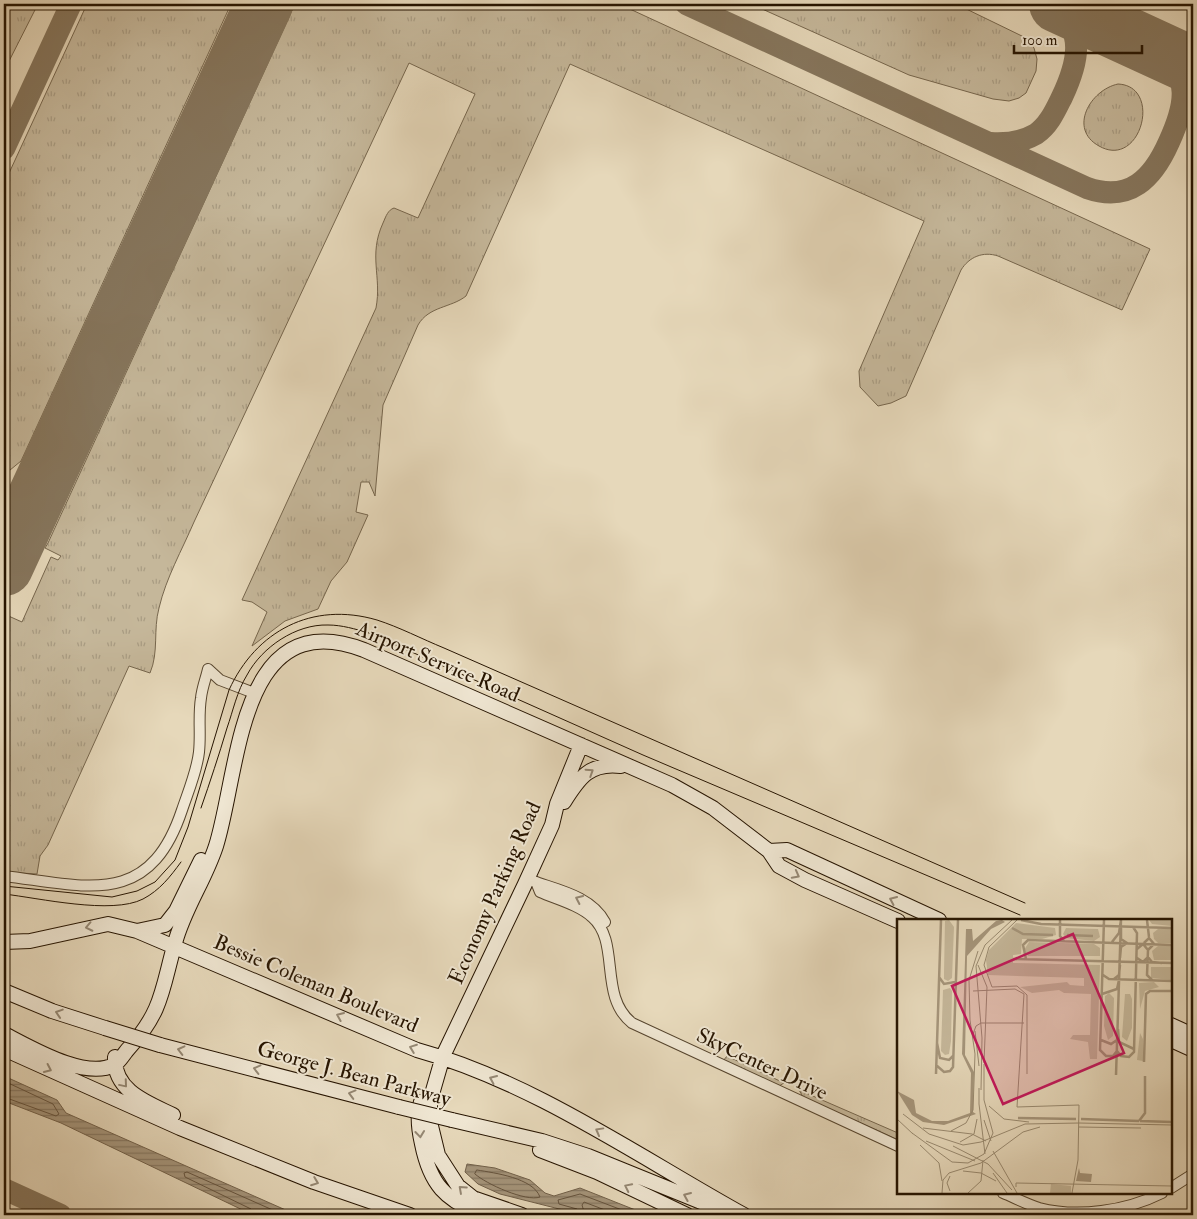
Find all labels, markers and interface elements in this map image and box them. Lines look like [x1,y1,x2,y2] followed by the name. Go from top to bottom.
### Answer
[1014,22,1142,54] scale bar
[1022,31,1058,50] text: 100 m
[351,615,524,709] street label: Airport Service Road
[584,769,594,778] one-way arrow
[443,797,548,989] street label: Economy Parking Road
[790,869,799,879] one-way arrow
[575,895,584,905] one-way arrow
[889,895,898,906] one-way arrow
[897,919,1172,1194] inset map
[85,921,94,932] one-way arrow
[210,929,423,1040] street label: Bessie Coleman Boulevard
[55,1009,64,1019] one-way arrow
[336,1012,344,1022] one-way arrow
[692,1022,832,1106] street label: SkyCenter Drive
[254,1035,455,1113] street label: George J. Bean Parkway
[409,1043,418,1054] one-way arrow
[177,1045,186,1056] one-way arrow
[43,1063,52,1074] one-way arrow
[253,1065,261,1075] one-way arrow
[489,1074,498,1085] one-way arrow
[118,1079,127,1088] one-way arrow
[348,1089,357,1100] one-way arrow
[595,1127,604,1137] one-way arrow
[414,1131,425,1139] one-way arrow
[310,1176,319,1187] one-way arrow
[624,1183,633,1193] one-way arrow
[459,1186,468,1195] one-way arrow
[683,1191,692,1202] one-way arrow

